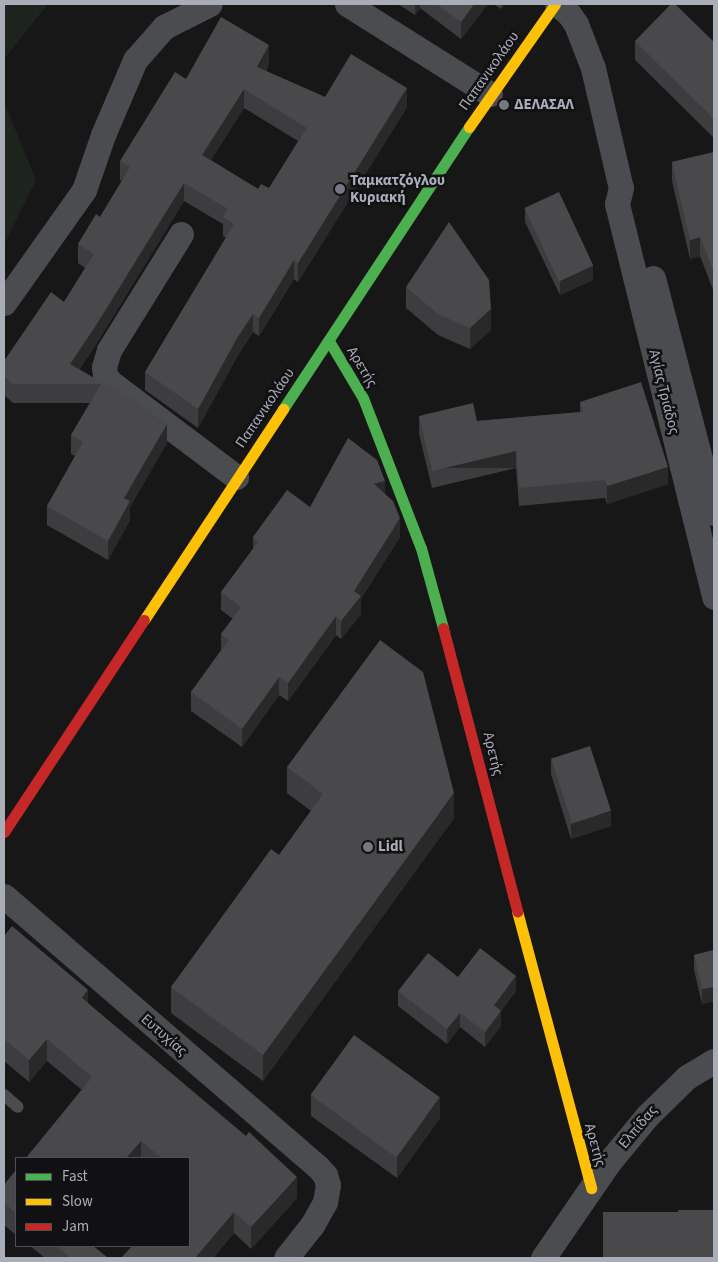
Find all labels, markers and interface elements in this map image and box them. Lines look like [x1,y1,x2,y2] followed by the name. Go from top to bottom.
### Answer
[455,28,523,114] street label: Παπανικολάου
[514,96,574,114] place label: ΔΕΛΑΣΑΛ
[498,99,510,111] marker: ΔΕΛΑΣΑΛ
[350,171,445,206] place label: Ταμκατζόγλου Κυριακή
[334,183,346,195] marker: Ταμκατζόγλου Κυριακή
[343,343,381,391] street label: Αρετής
[645,348,683,436] street label: Αγίας Τριάδος
[232,365,298,451] street label: Παπανικολάου
[479,730,507,778] street label: Αρετής
[378,838,403,856] place label: Lidl
[362,841,374,853] marker: Lidl
[137,1010,191,1060] street label: Ευτυχίας
[615,1102,661,1152] street label: Ελπίδας
[580,1121,610,1169] street label: Αρετής
[15,1157,190,1247] legend
[62,1166,88,1187] text: Fast
[62,1191,93,1212] text: Slow
[62,1216,89,1237] text: Jam

